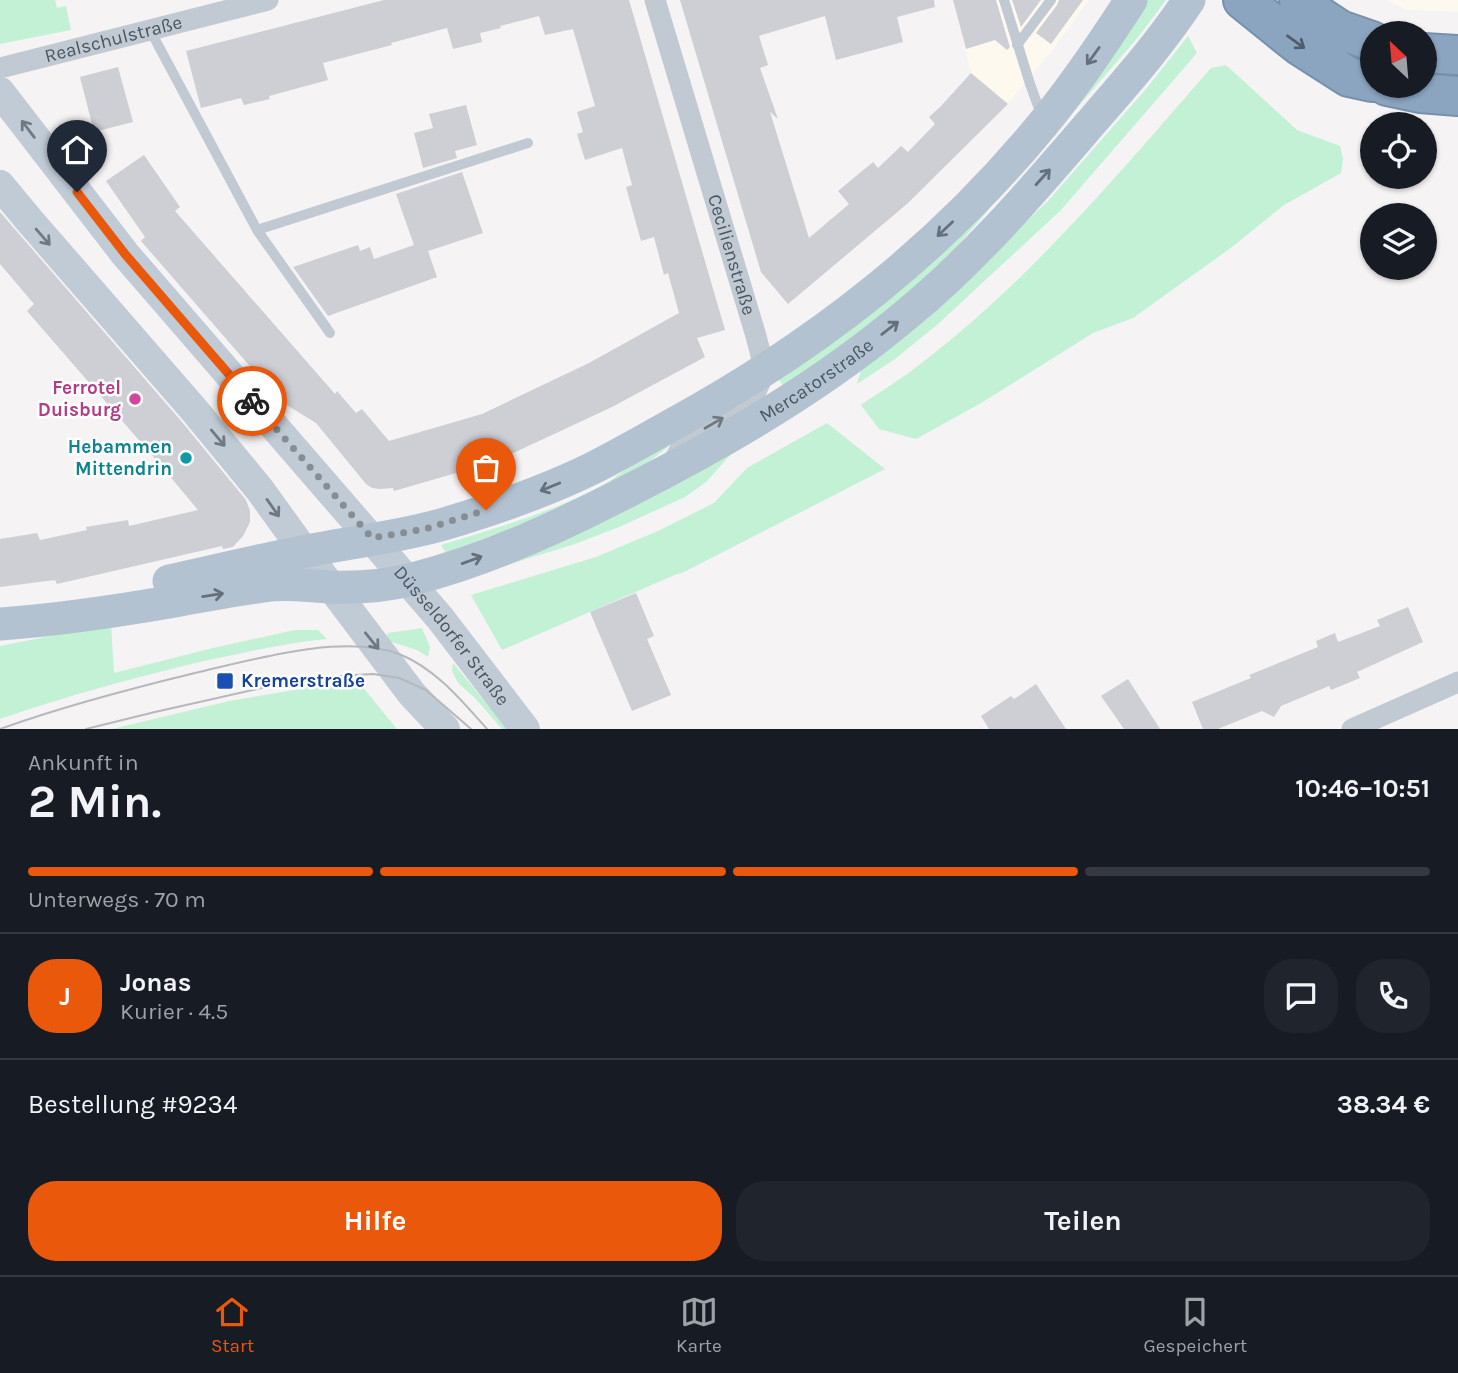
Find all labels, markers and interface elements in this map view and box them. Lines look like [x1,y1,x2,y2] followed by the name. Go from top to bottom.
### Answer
[42,11,185,67] street label: Realschulstraße
[1360,21,1437,98] north arrow
[1360,21,1437,280] map controls
[1287,35,1305,50] one-way arrow
[1086,46,1100,65] one-way arrow
[1360,112,1437,189] button: locate
[20,120,35,139] one-way arrow
[47,120,107,192] pin
[58,131,96,169] icon: home
[1035,169,1051,187] one-way arrow
[703,192,760,318] street label: Cecilienstraße
[1360,203,1437,280] button: layers
[937,220,954,237] one-way arrow
[35,228,51,246] one-way arrow
[880,320,899,335] one-way arrow
[755,334,878,427] street label: Mercatorstraße
[217,366,287,436] courier
[38,377,121,421] place label: Ferrotel Duisburg
[233,382,271,420] icon: bike
[127,391,143,407] marker: Ferrotel Duisburg
[704,416,724,430] one-way arrow
[210,429,226,447] one-way arrow
[68,436,172,480] place label: Hebammen Mittendrin
[456,438,516,510] pin
[467,449,505,487] icon: bag
[178,450,194,466] marker: Hebammen Mittendrin
[540,481,562,494] one-way arrow
[266,498,280,517] one-way arrow
[461,553,483,565] one-way arrow
[389,561,514,710] street label: Düsseldorfer Straße
[201,588,224,601] one-way arrow
[364,632,380,650] one-way arrow
[241,670,365,692] place label: Kremerstraße
[215,671,235,691] marker: Kremerstraße
[28,749,139,776] text: Ankunft in
[1295,773,1430,804] text: 10:46–10:51
[28,775,161,829] text: 2 Min.
[28,886,206,913] text: Unterwegs · 70 m
[1264,959,1338,1033] button: chat
[1356,959,1430,1033] button: phone
[120,967,191,998] text: Jonas
[59,981,71,1012] text: J
[120,998,228,1025] text: Kurier · 4.5
[28,1089,237,1120] text: Bestellung #9234
[1337,1089,1430,1120] text: 38.34 €
[28,1181,722,1261] button: Hilfe
[736,1181,1430,1261] button: Teilen
[211,1293,254,1357] tab: Start
[676,1293,722,1357] tab: Karte
[1144,1293,1247,1357] tab: Gespeichert

